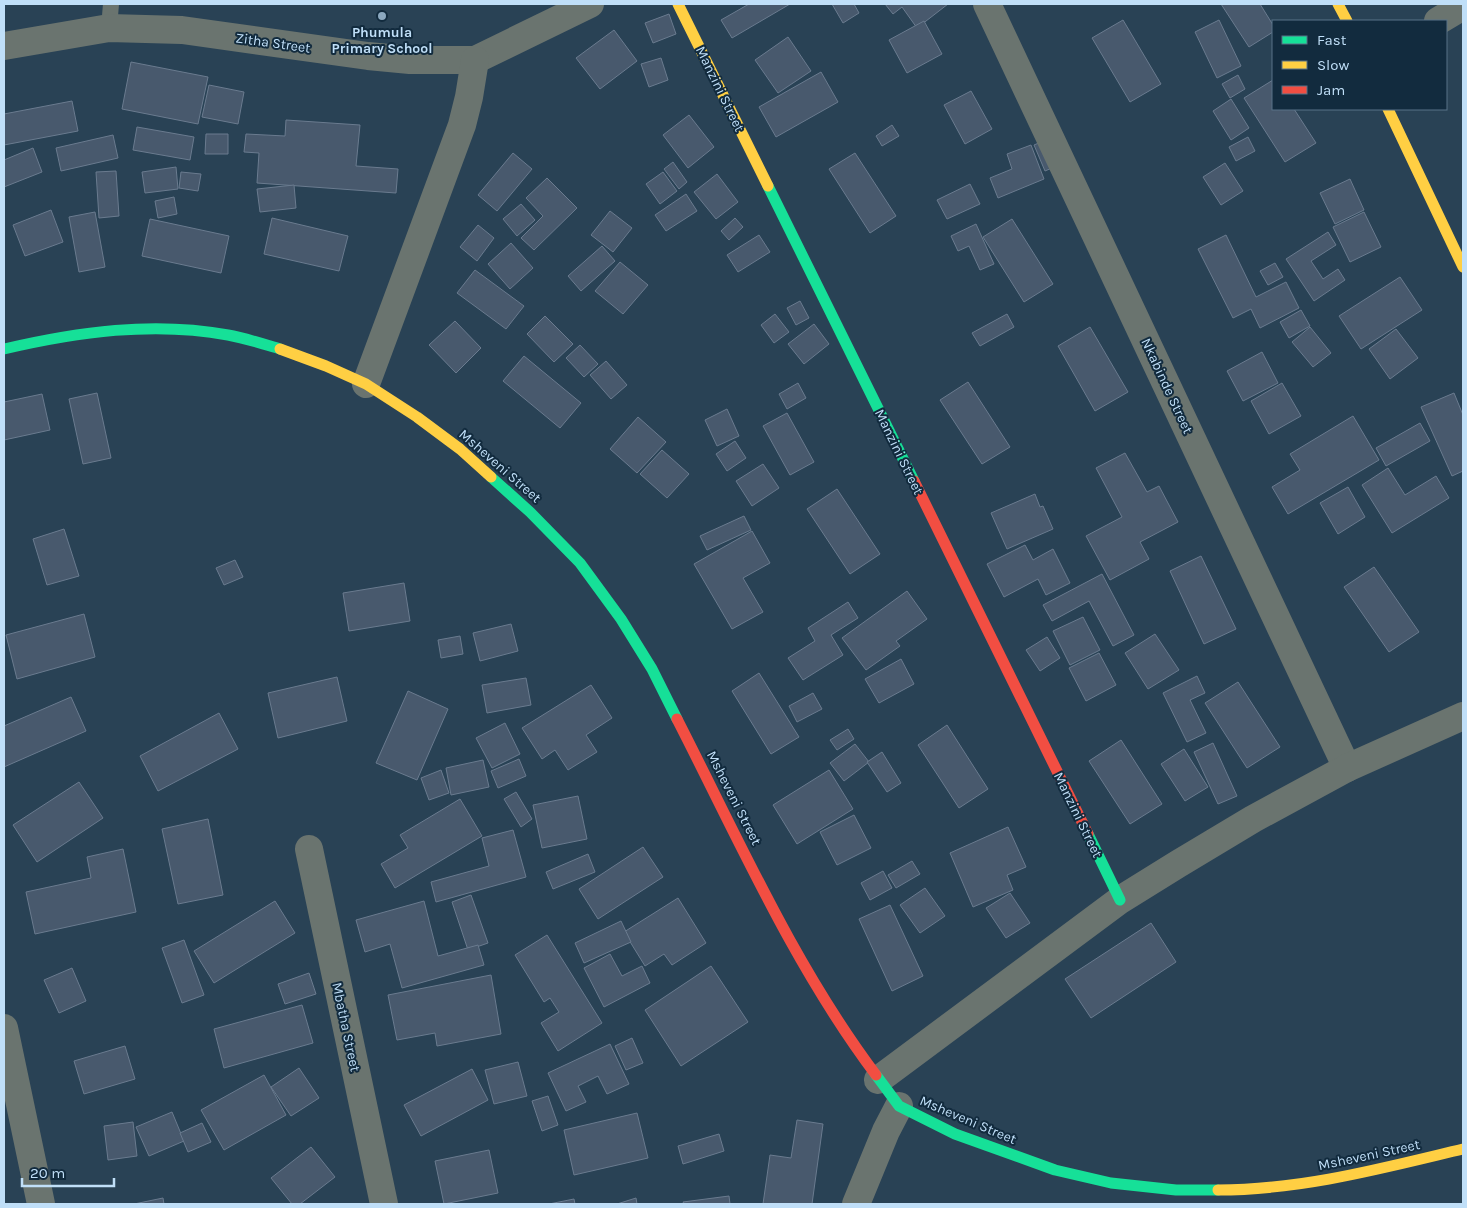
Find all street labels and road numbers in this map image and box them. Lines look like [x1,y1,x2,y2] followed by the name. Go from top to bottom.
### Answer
[234,29,312,57] street label: Zitha Street
[692,43,748,135] street label: Manzini Street
[1137,336,1197,436] street label: Nkabinde Street
[871,406,927,498] street label: Manzini Street
[455,426,545,506] street label: Msheveni Street
[703,748,765,848] street label: Msheveni Street
[1050,769,1106,861] street label: Manzini Street
[328,981,364,1073] street label: Mbatha Street
[917,1092,1019,1148] street label: Msheveni Street
[1317,1136,1421,1174] street label: Msheveni Street

